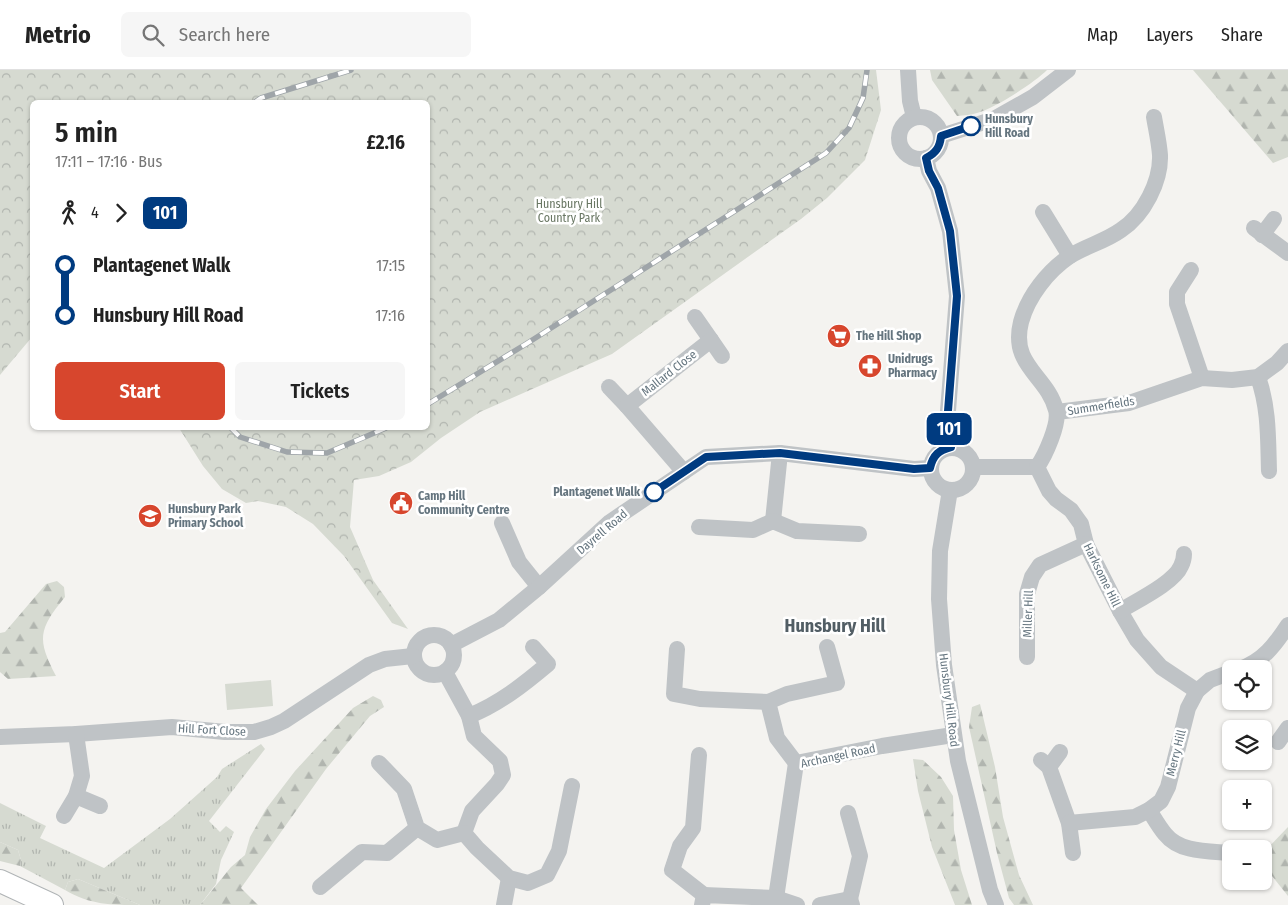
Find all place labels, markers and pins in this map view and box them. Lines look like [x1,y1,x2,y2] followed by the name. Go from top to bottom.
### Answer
[985,112,1033,140] place label: Hunsbury Hill Road
[961,116,981,136] marker: Hunsbury Hill Road
[826,323,852,349] supermarket icon: The Hill Shop
[856,329,922,343] place label: The Hill Shop
[888,352,937,380] place label: Unidrugs Pharmacy
[857,353,883,379] pharmacy icon: Unidrugs Pharmacy
[644,482,664,502] marker: Plantagenet Walk
[553,485,641,499] place label: Plantagenet Walk
[418,489,510,517] place label: Camp Hill Community Centre
[388,490,414,516] public building icon: Camp Hill Community Centre
[168,502,244,530] place label: Hunsbury Park Primary School
[137,503,163,529] school or university icon: Hunsbury Park Primary School

